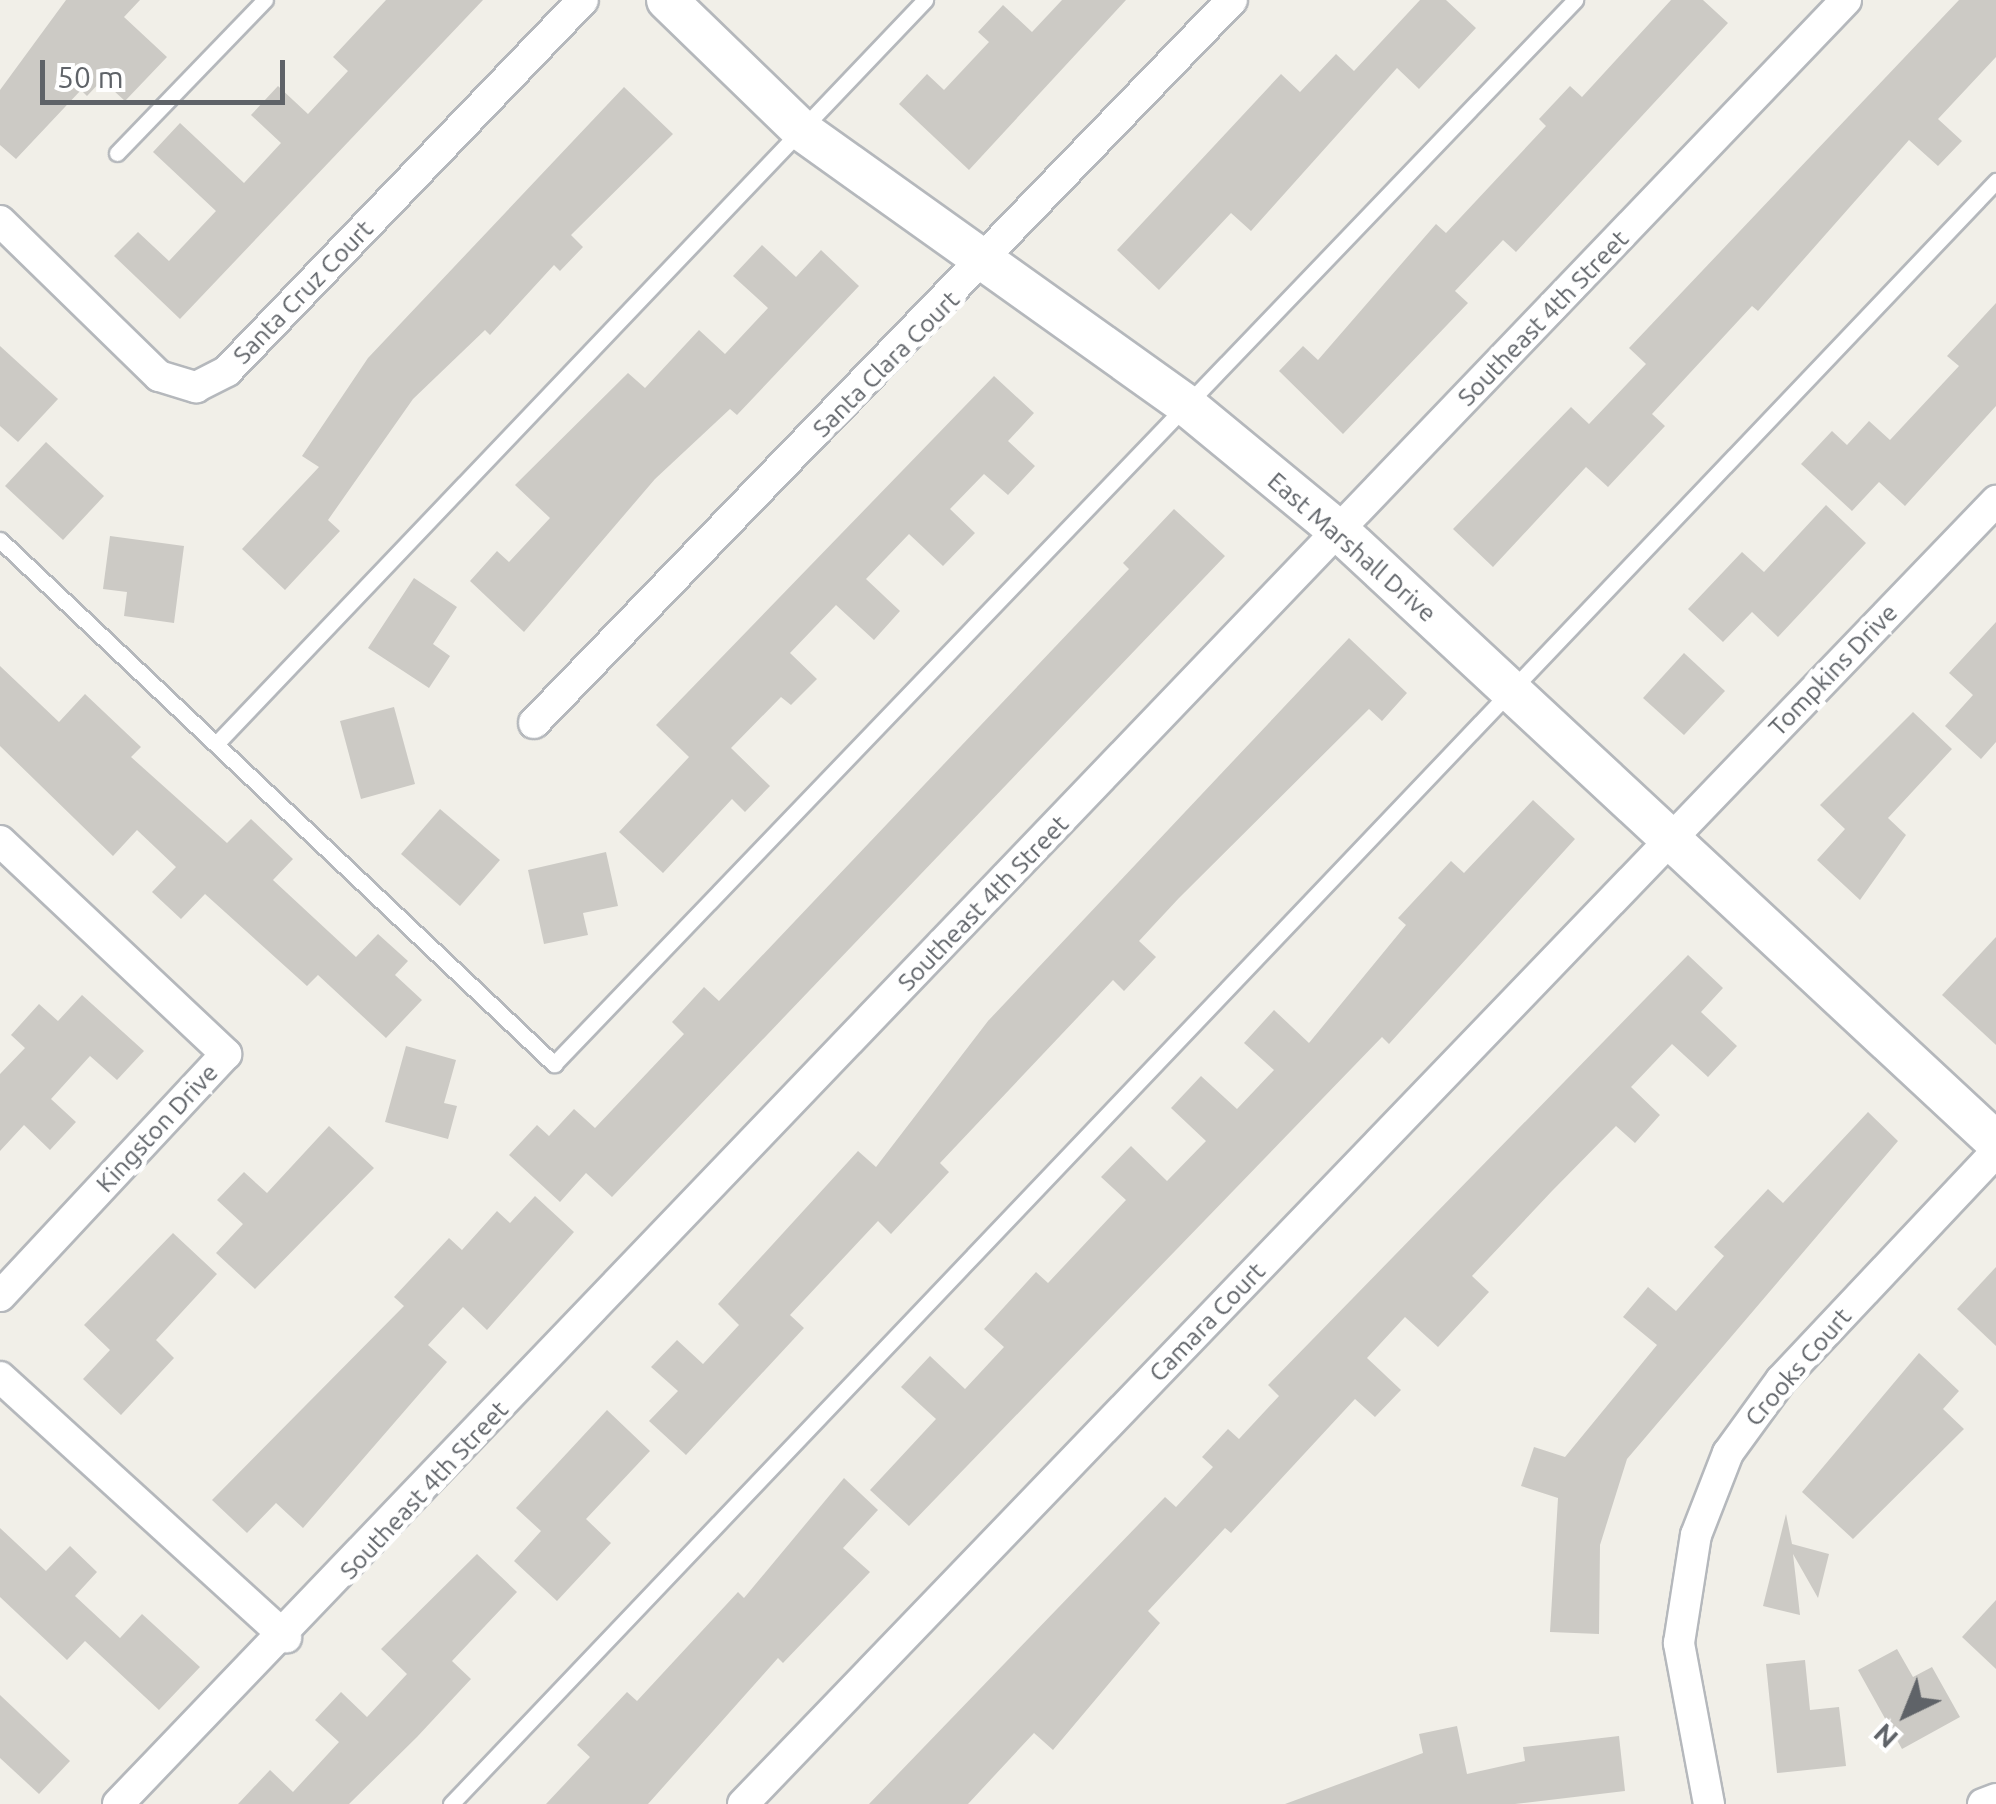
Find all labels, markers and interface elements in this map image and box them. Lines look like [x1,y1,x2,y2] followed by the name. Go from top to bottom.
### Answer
[45,40,290,102] scale bar
[57,60,124,94] text: 50 m
[227,214,379,370] street label: Santa Cruz Court
[1451,224,1635,412] street label: Southeast 4th Street
[806,284,966,444] street label: Santa Clara Court
[1262,466,1442,628] street label: East Marshall Drive
[1762,598,1904,742] street label: Tompkins Drive
[891,809,1075,997] street label: Southeast 4th Street
[90,1058,224,1198] street label: Kingston Drive
[1143,1256,1271,1388] street label: Camara Court
[1739,1302,1857,1432] street label: Crooks Court
[334,1395,514,1585] street label: Southeast 4th Street
[1856,1664,1956,1764] north arrow
[1867,1718,1903,1755] text: N

